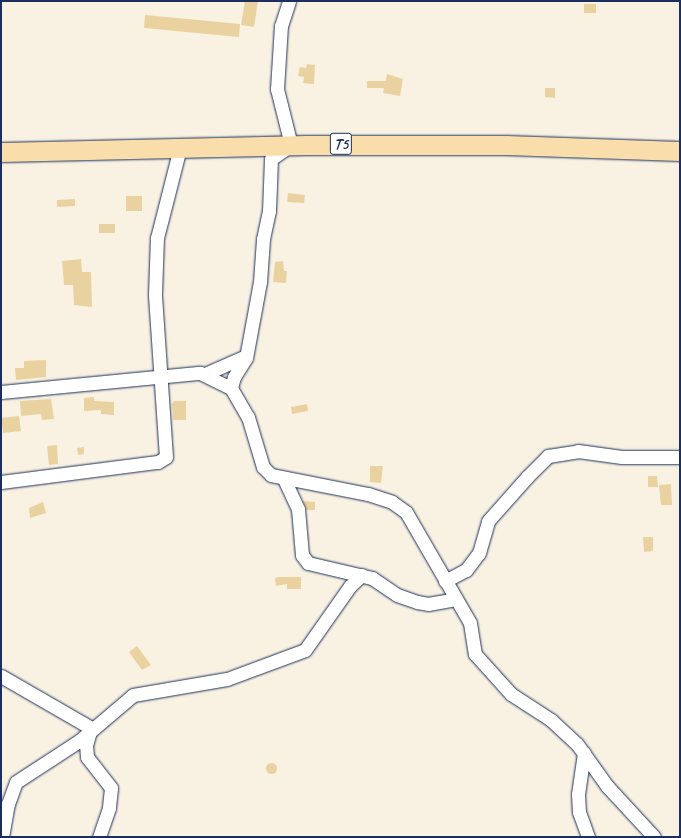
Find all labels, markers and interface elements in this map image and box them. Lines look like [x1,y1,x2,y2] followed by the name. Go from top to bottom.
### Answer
[329,130,353,158] road number: T5

